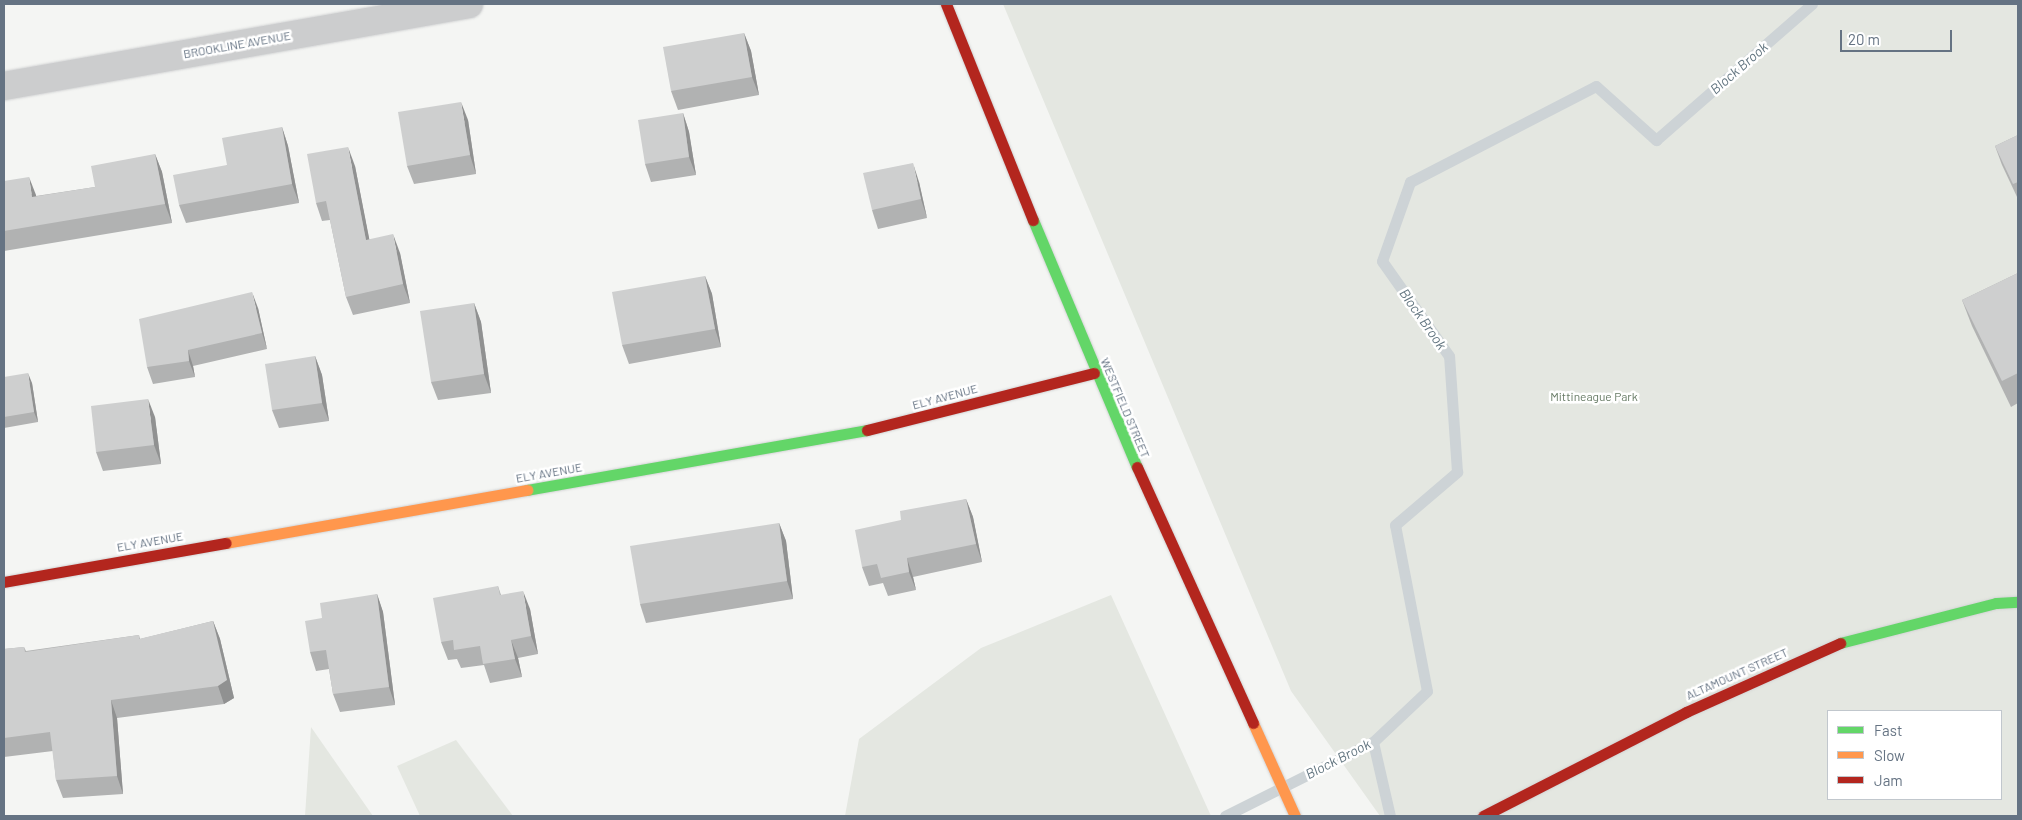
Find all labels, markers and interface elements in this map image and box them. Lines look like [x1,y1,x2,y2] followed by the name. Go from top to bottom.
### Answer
[1842,20,1954,52] scale bar
[182,28,292,62] street label: BROOKLINE AVENUE
[1848,30,1880,48] text: 20 m
[1707,38,1771,98] water label: Block Brook
[1396,285,1450,353] water label: Block Brook
[1097,356,1153,460] street label: WESTFIELD STREET
[911,381,979,413] street label: ELY AVENUE
[1550,390,1638,404] park label: Mittineague Park
[515,460,583,486] street label: ELY AVENUE
[116,529,184,555] street label: ELY AVENUE
[1684,645,1790,703] street label: ALTAMOUNT STREET
[1827,710,2002,800] legend
[1874,721,1902,739] text: Fast
[1303,735,1373,783] water label: Block Brook
[1874,746,1905,764] text: Slow
[1874,771,1903,789] text: Jam

